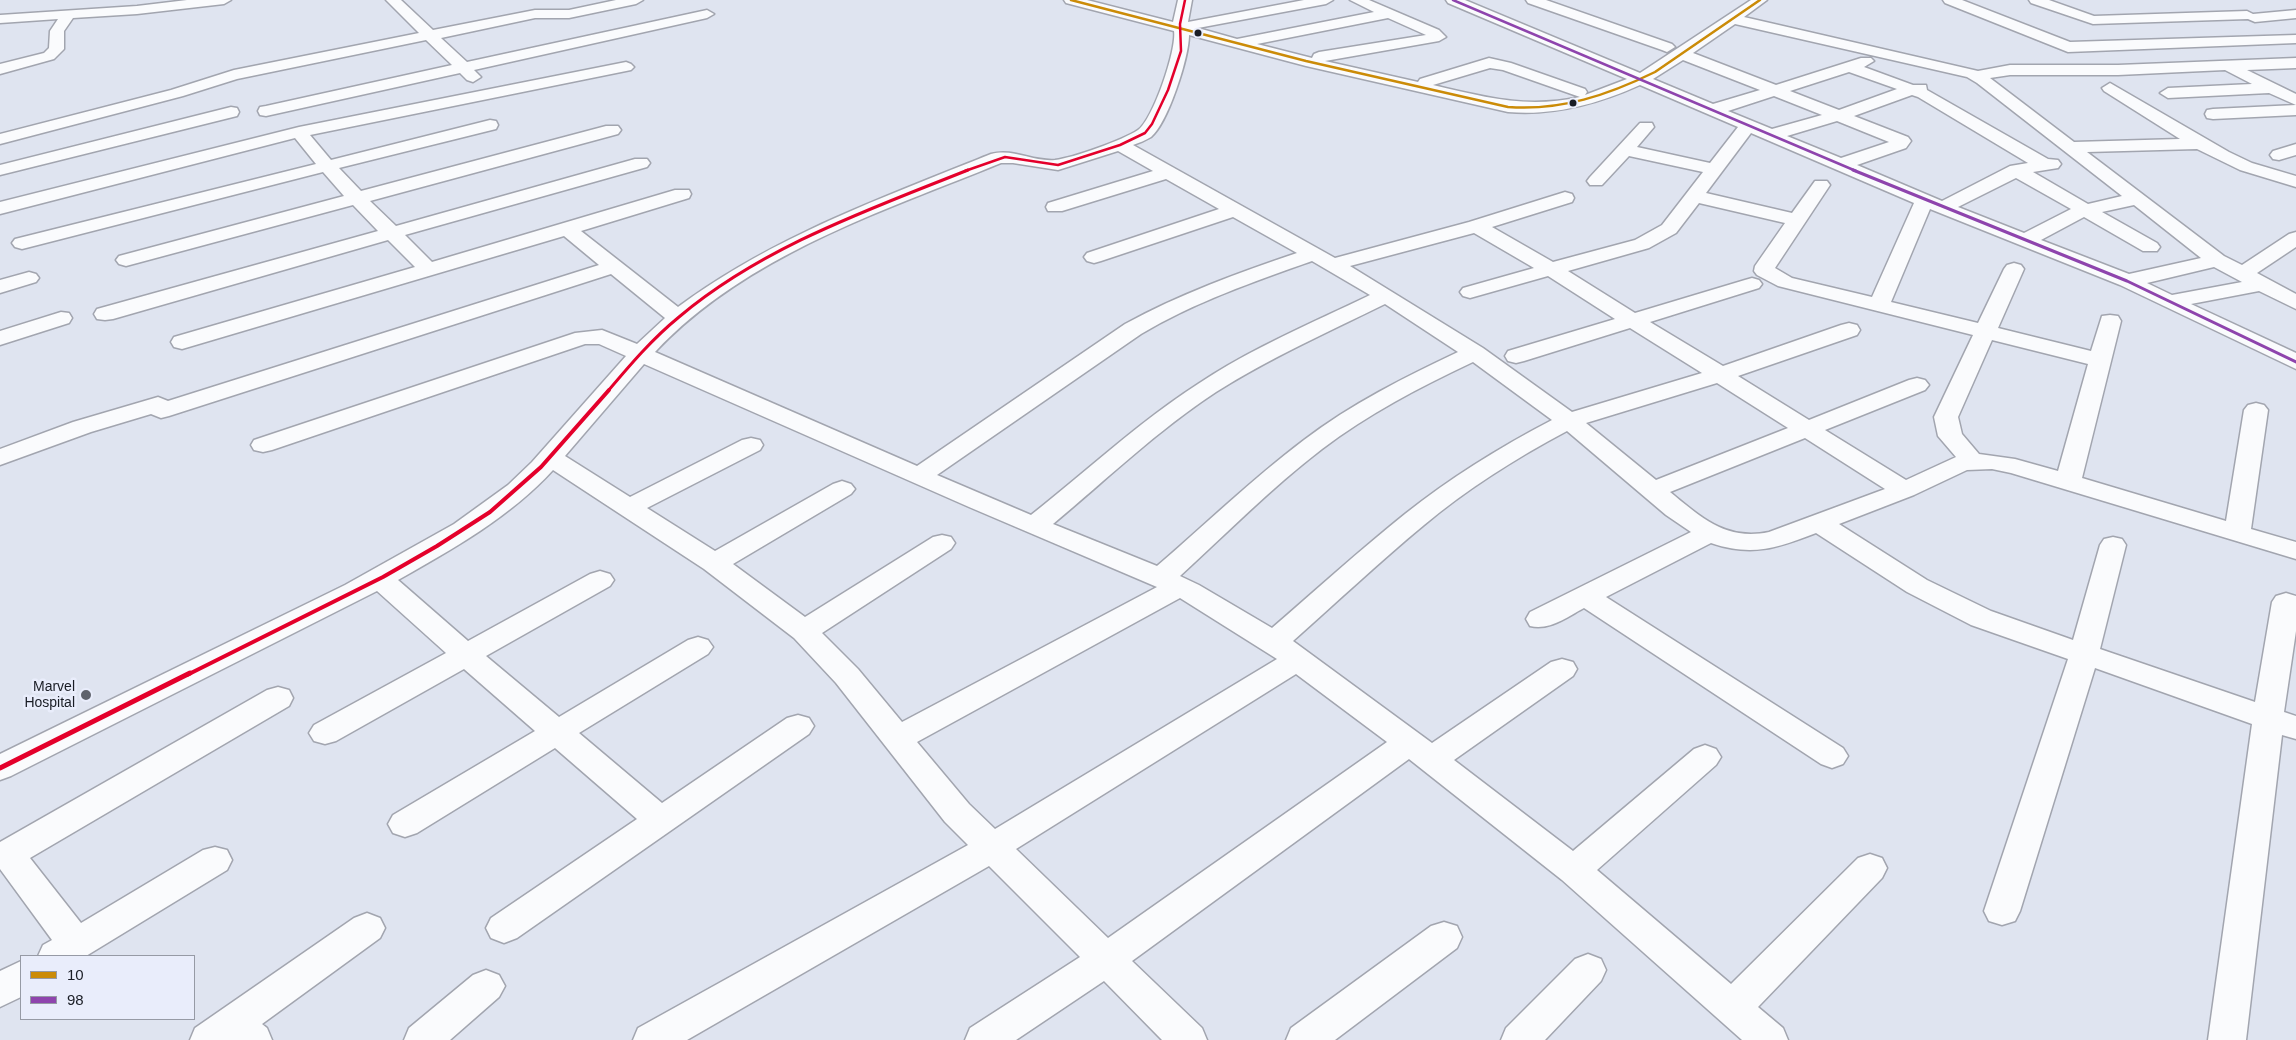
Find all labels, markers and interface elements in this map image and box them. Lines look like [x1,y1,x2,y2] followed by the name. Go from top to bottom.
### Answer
[1193,28,1203,38] unlabelled marker
[1568,98,1578,108] unlabelled marker
[24,679,75,712] place label: Marvel Hospital
[79,688,93,702] marker: Marvel Hospital
[20,955,195,1020] legend
[67,966,84,983] text: 10
[67,991,84,1008] text: 98

